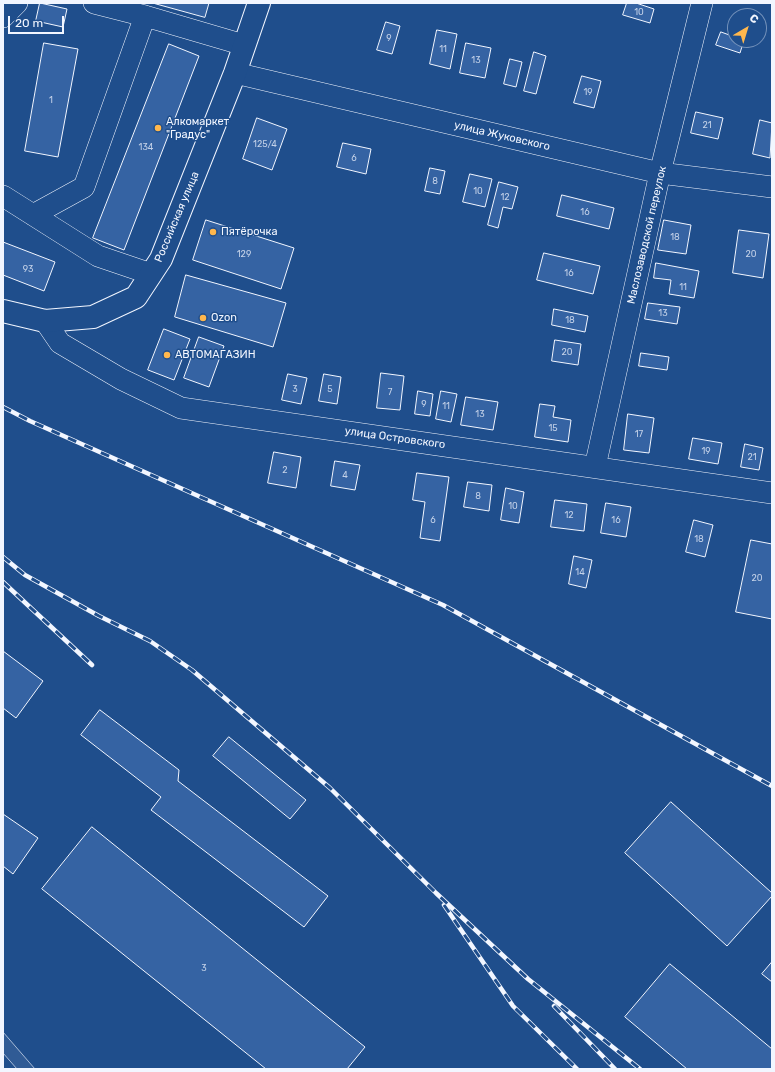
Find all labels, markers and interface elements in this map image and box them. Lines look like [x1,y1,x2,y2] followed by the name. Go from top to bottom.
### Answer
[634,7,644,17] house number: 10
[10,8,66,34] scale bar
[727,8,767,48] north arrow
[747,11,761,26] text: С
[15,16,43,30] text: 20 m
[386,33,392,43] house number: 9
[439,44,447,54] house number: 11
[471,55,481,65] house number: 13
[583,87,593,97] house number: 19
[49,95,53,105] house number: 1
[166,115,229,141] place label: Алкомаркет "Градус"
[453,119,551,153] street label: улица Жуковского
[702,120,712,130] house number: 21
[153,123,163,133] marker: Алкомаркет "Градус"
[253,139,277,149] house number: 125/4
[139,142,153,152] house number: 134
[351,153,357,163] house number: 6
[625,165,669,305] street label: Маслозаводской переулок
[152,170,202,264] street label: Российская улица
[432,176,438,186] house number: 8
[473,186,483,196] house number: 10
[500,192,510,202] house number: 12
[580,207,590,217] house number: 16
[221,225,278,239] place label: Пятёрочка
[208,227,218,237] marker: Пятёрочка
[670,232,680,242] house number: 18
[237,249,251,259] house number: 129
[746,249,756,259] house number: 20
[23,264,33,274] house number: 93
[564,268,574,278] house number: 16
[679,282,687,292] house number: 11
[658,308,668,318] house number: 13
[211,311,237,325] place label: Ozon
[198,313,208,323] marker: Ozon
[565,315,575,325] house number: 18
[562,347,572,357] house number: 20
[175,348,256,362] place label: АВТОМАГАЗИН
[162,350,172,360] marker: АВТОМАГАЗИН
[292,384,298,394] house number: 3
[327,384,333,394] house number: 5
[388,387,392,397] house number: 7
[421,399,427,409] house number: 9
[442,401,450,411] house number: 11
[475,409,485,419] house number: 13
[548,423,558,433] house number: 15
[344,424,446,452] street label: улица Островского
[635,429,643,439] house number: 17
[701,446,711,456] house number: 19
[747,452,757,462] house number: 21
[282,465,288,475] house number: 2
[342,470,348,480] house number: 4
[475,491,481,501] house number: 8
[508,501,518,511] house number: 10
[564,510,574,520] house number: 12
[430,515,436,525] house number: 6
[611,515,621,525] house number: 16
[694,534,704,544] house number: 18
[575,567,585,577] house number: 14
[752,573,762,583] house number: 20
[201,963,207,973] house number: 3

